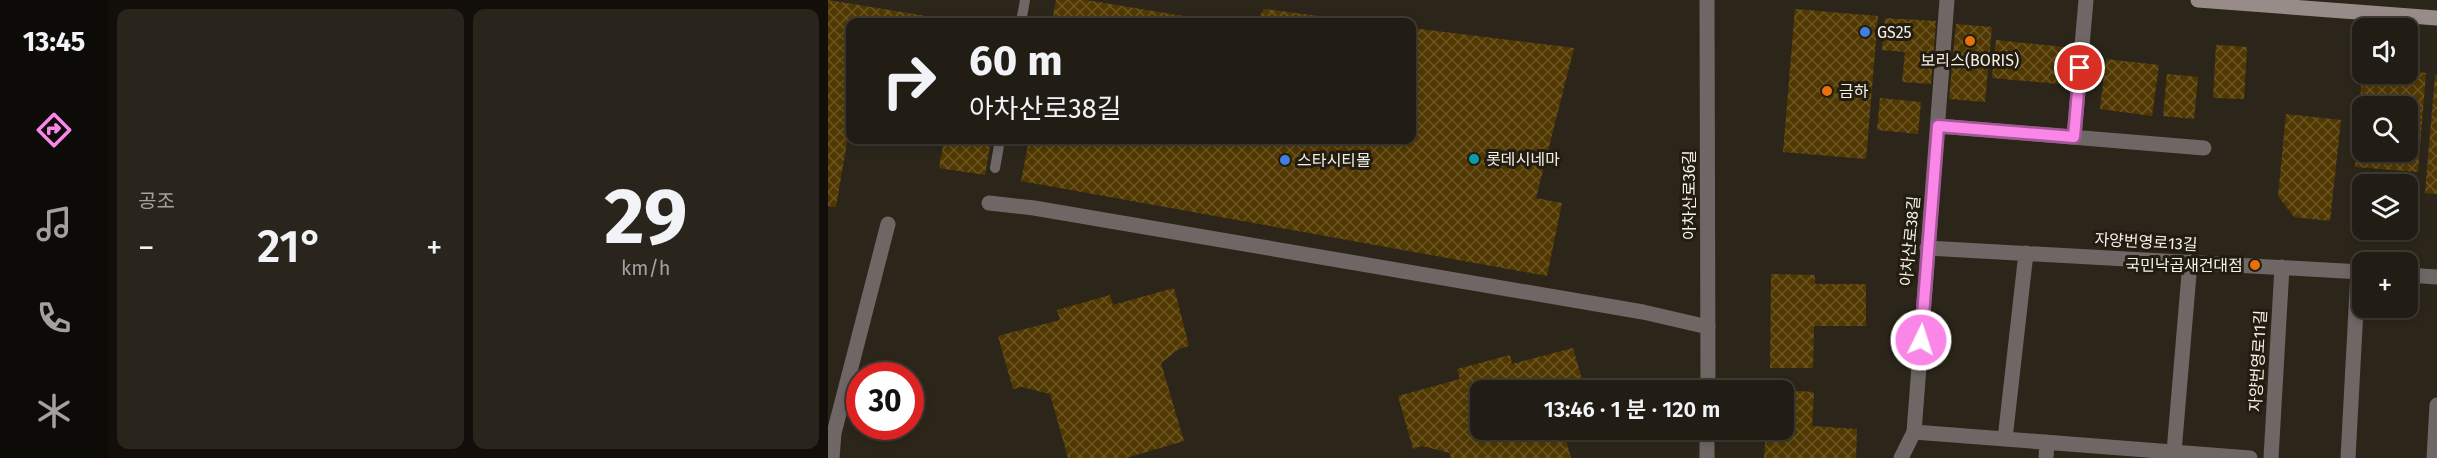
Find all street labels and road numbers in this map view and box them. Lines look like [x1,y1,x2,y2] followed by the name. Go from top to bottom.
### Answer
[1680,150,1699,240] street label: 아차산로36길
[1897,195,1923,287] street label: 아차산로38길
[2094,230,2198,254] street label: 자양번영로13길
[2246,310,2270,412] street label: 자양번영로11길

